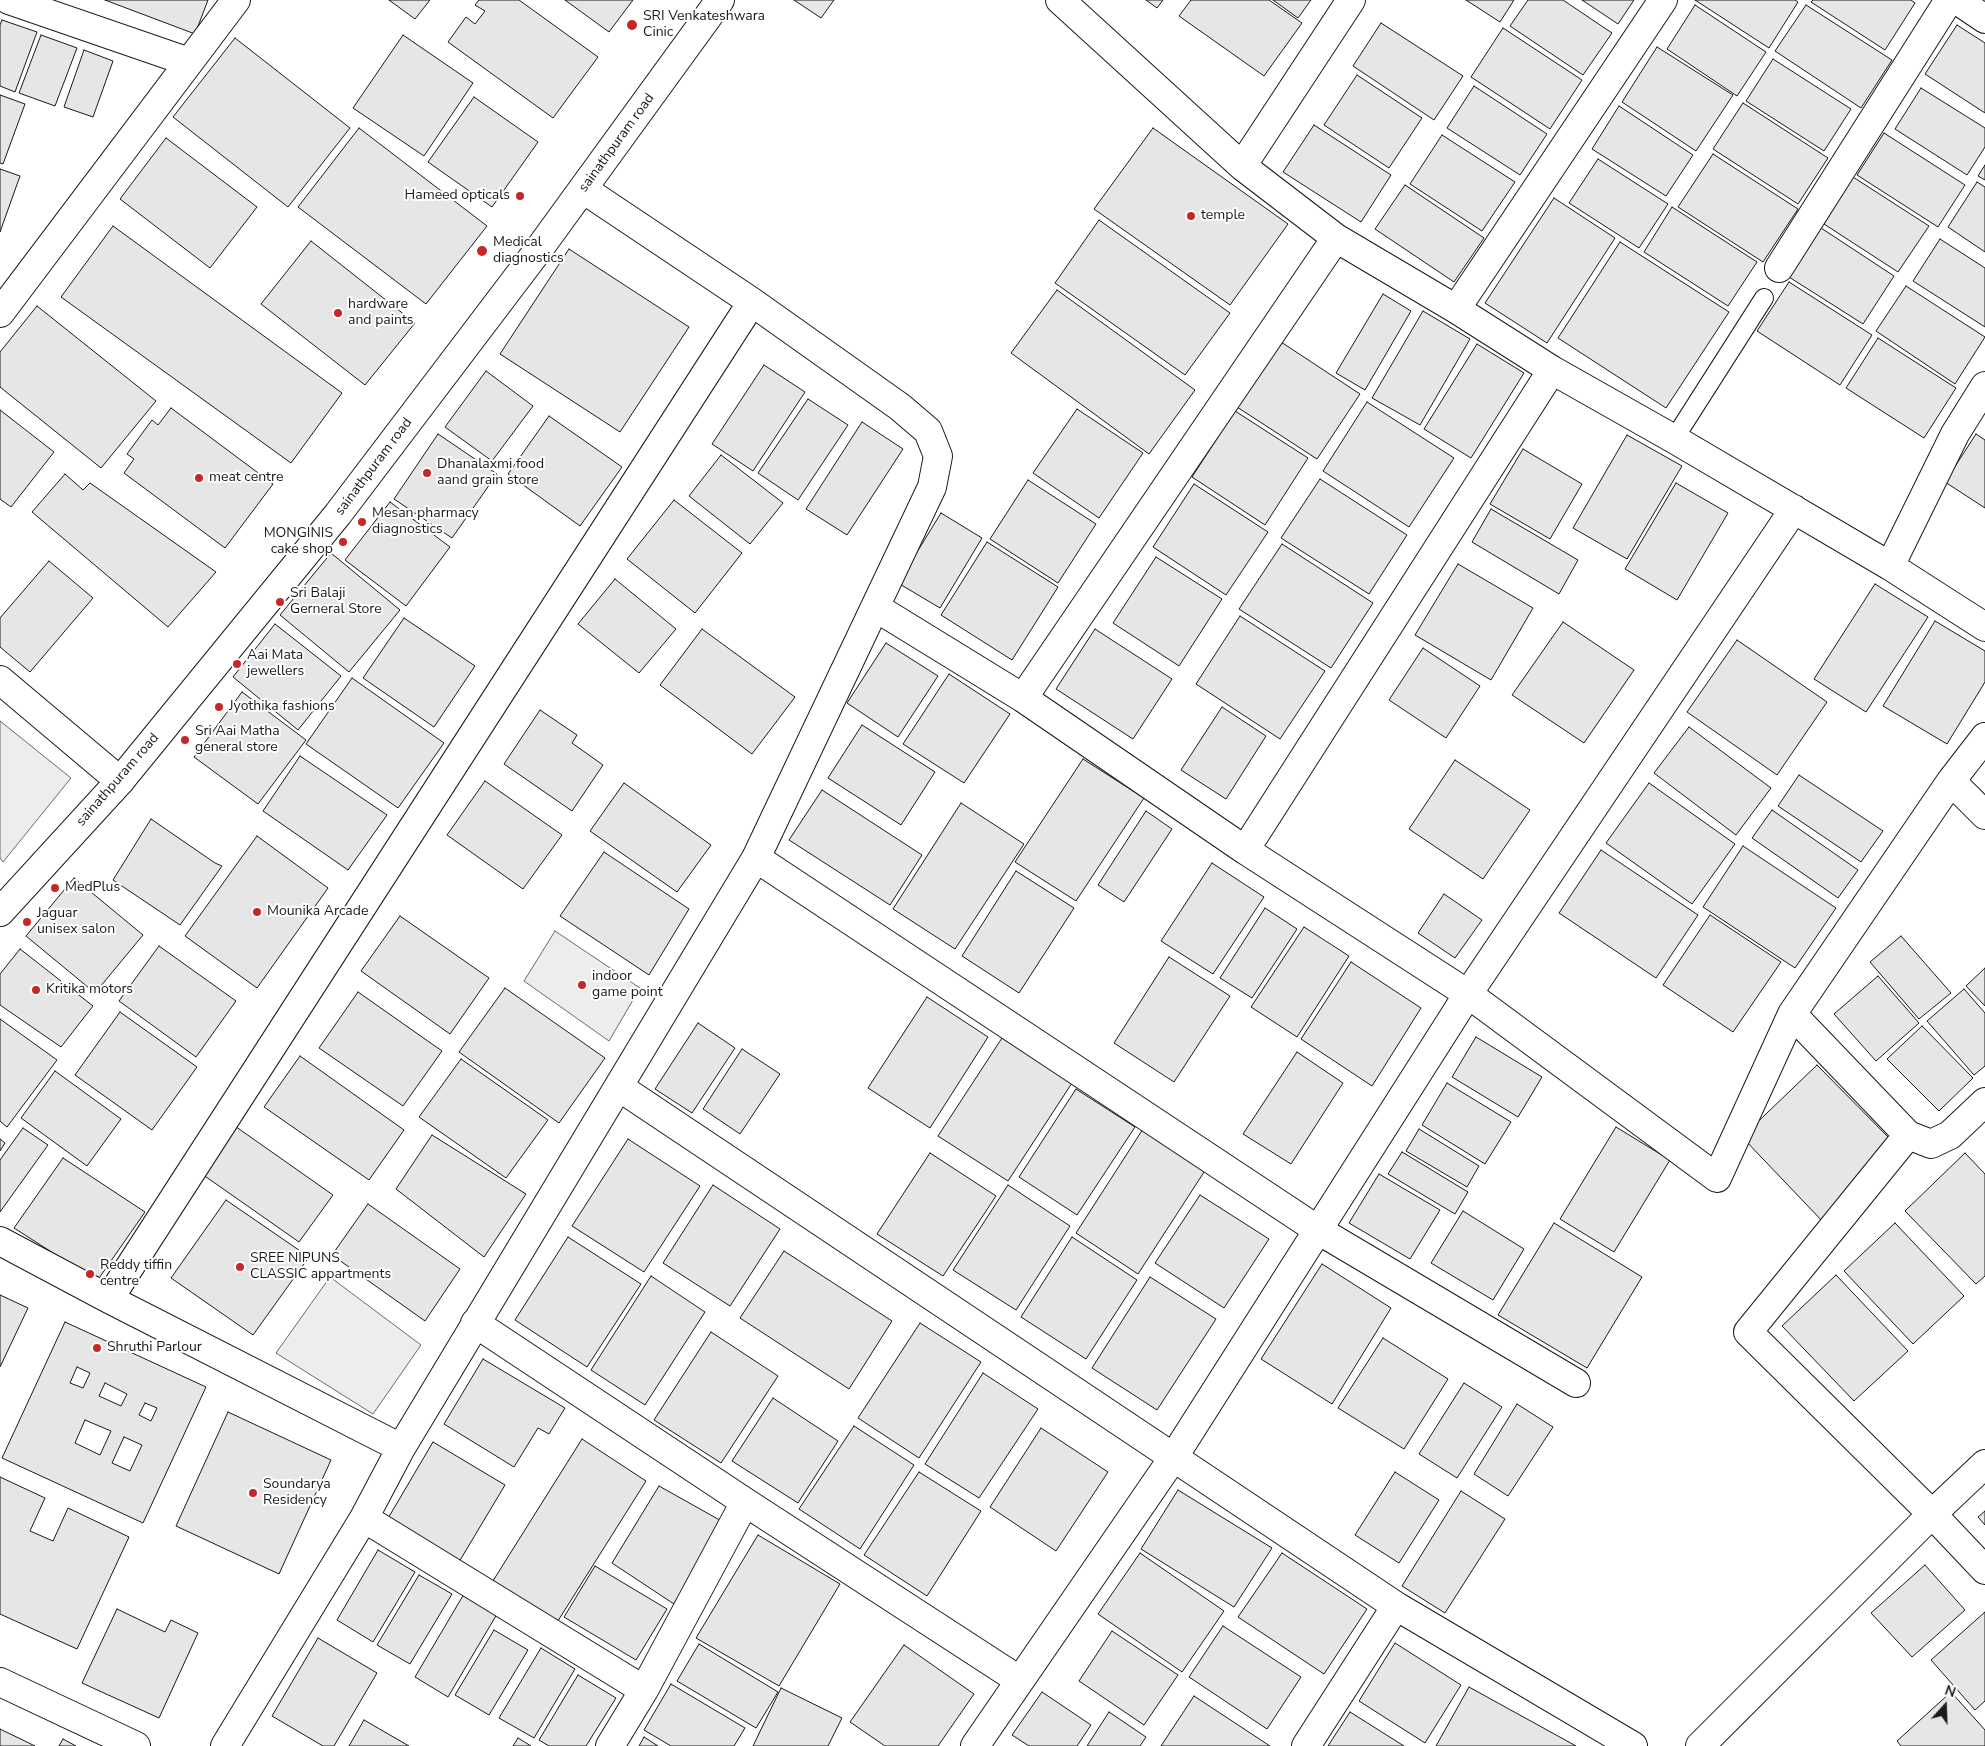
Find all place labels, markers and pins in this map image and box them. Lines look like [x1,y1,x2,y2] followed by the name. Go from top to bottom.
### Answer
[643,9,765,41] place label: SRI Venkateshwara Cinic
[625,18,639,32] marker: SRI Venkateshwara Cinic
[405,188,510,204] place label: Hameed opticals
[514,190,526,202] marker: Hameed opticals
[1201,208,1245,224] place label: temple
[1185,210,1197,222] marker: temple
[493,235,564,268] place label: Medical diagnostics
[475,244,489,258] marker: Medical diagnostics
[348,297,414,330] place label: hardware and paints
[332,307,344,319] marker: hardware and paints
[437,457,544,490] place label: Dhanalaxmi food aand grain store
[421,467,433,479] marker: Dhanalaxmi food aand grain store
[209,470,283,486] place label: meat centre
[193,472,205,484] marker: meat centre
[372,506,479,538] place label: Mesan pharmacy diagnostics
[356,516,368,528] marker: Mesan pharmacy diagnostics
[264,526,333,558] place label: MONGINIS cake shop
[337,536,349,548] marker: MONGINIS cake shop
[290,586,382,618] place label: Sri Balaji Gerneral Store
[274,596,286,608] marker: Sri Balaji Gerneral Store
[247,648,304,680] place label: Aai Mata jewellers
[231,658,243,670] marker: Aai Mata jewellers
[229,699,335,715] place label: Jyothika fashions
[213,701,225,713] marker: Jyothika fashions
[195,724,280,756] place label: Sri Aai Matha general store
[179,734,191,746] marker: Sri Aai Matha general store
[65,880,120,896] place label: MedPlus
[49,882,61,894] marker: MedPlus
[267,904,368,920] place label: Mounika Arcade
[37,906,115,939] place label: Jaguar unisex salon
[251,906,263,918] marker: Mounika Arcade
[21,916,33,928] marker: Jaguar unisex salon
[592,969,663,1002] place label: indoor game point
[576,979,588,991] marker: indoor game point
[46,982,133,998] place label: Kritika motors
[30,984,42,996] marker: Kritika motors
[250,1251,391,1284] place label: SREE NIPUNS CLASSIC appartments
[100,1258,172,1290] place label: Reddy tiffin centre
[234,1261,246,1273] marker: SREE NIPUNS CLASSIC appartments
[84,1268,96,1280] marker: Reddy tiffin centre
[107,1340,202,1356] place label: Shruthi Parlour
[91,1342,103,1354] marker: Shruthi Parlour
[263,1477,331,1510] place label: Soundarya Residency
[247,1487,259,1499] marker: Soundarya Residency

